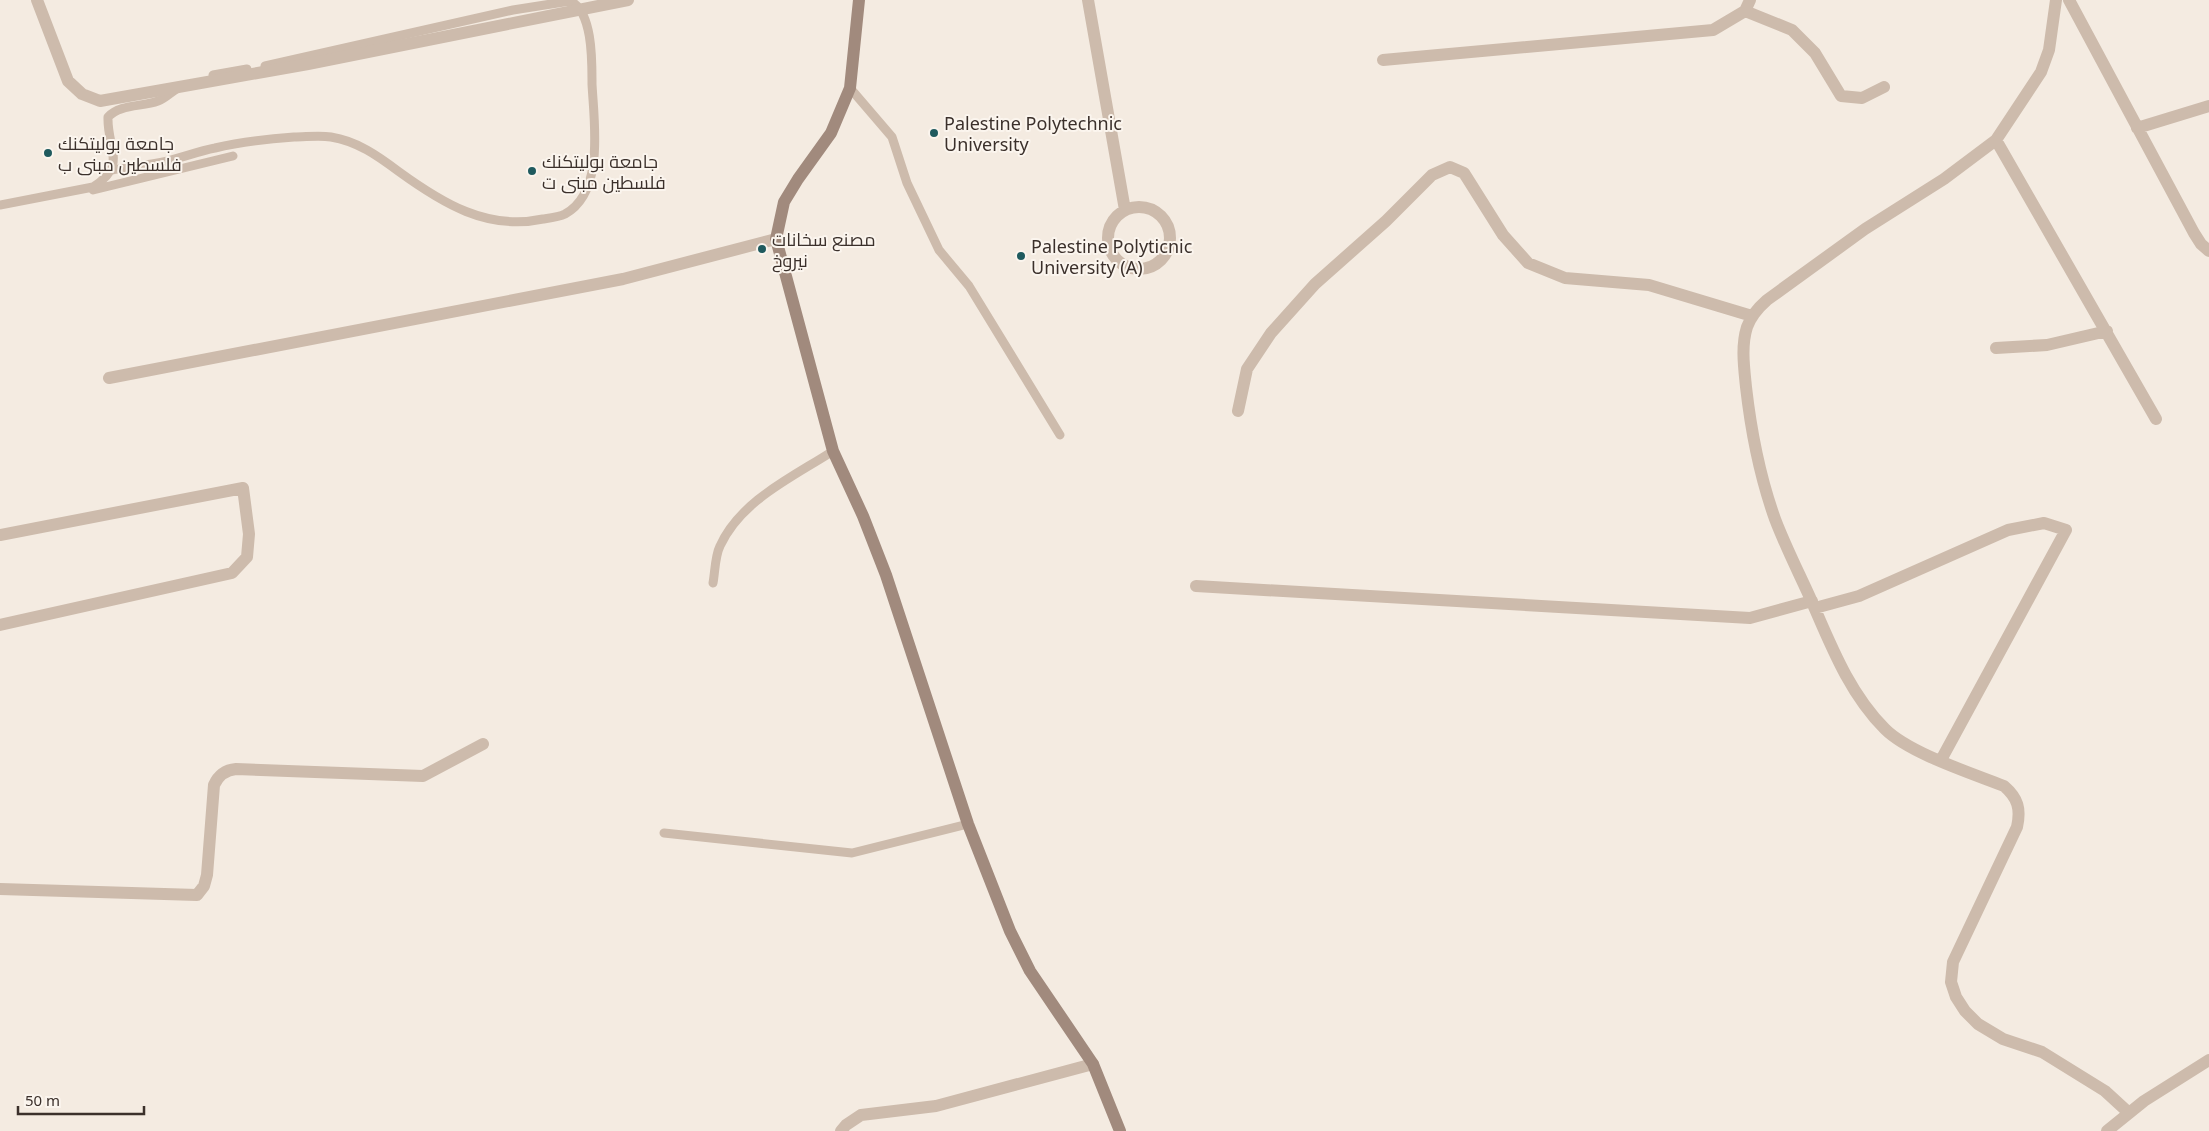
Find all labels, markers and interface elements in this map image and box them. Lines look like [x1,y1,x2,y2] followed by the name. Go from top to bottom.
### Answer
[944,111,1122,156] place label: Palestine Polytechnic University
[928,127,940,139] marker: Palestine Polytechnic University
[58,131,182,176] place label: جامعة بوليتكنك فلسطين مبنى ب
[42,147,54,159] marker: جامعة بوليتكنك فلسطين مبنى ب
[542,149,666,194] place label: جامعة بوليتكنك فلسطين مبنى ت
[526,165,538,177] marker: جامعة بوليتكنك فلسطين مبنى ت
[772,227,876,273] place label: مصنع سخانات نيروخ
[1031,234,1193,279] place label: Palestine Polyticnic University (A)
[756,243,768,255] marker: مصنع سخانات نيروخ
[1015,250,1027,262] marker: Palestine Polyticnic University (A)
[18,1084,144,1116] scale bar
[25,1090,60,1110] text: 50 m

